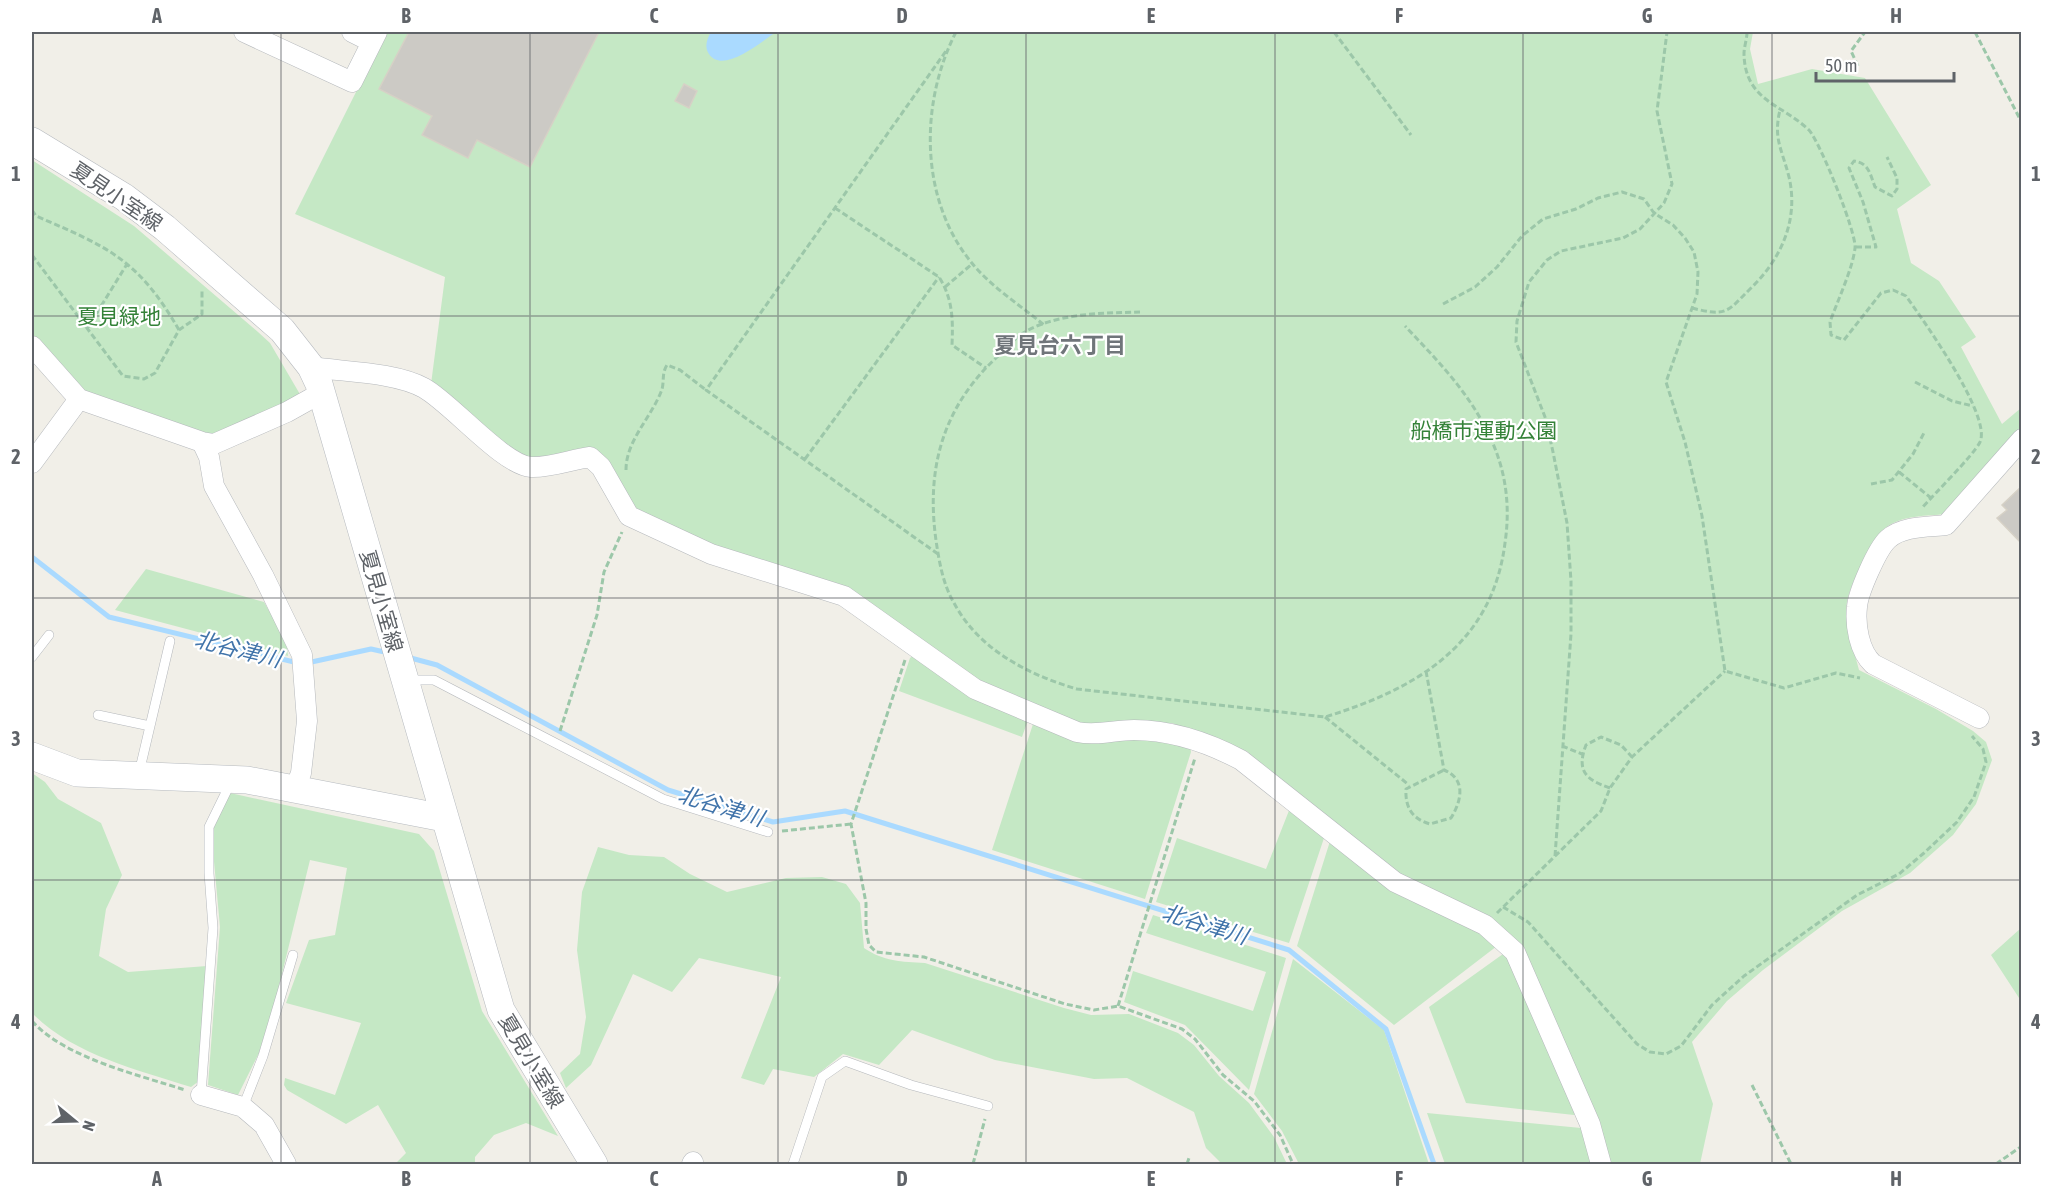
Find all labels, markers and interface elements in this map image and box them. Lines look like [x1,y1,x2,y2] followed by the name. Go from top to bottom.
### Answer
[151,4,162,27] text: A
[401,4,411,27] text: B
[650,4,659,27] text: C
[896,4,908,27] text: D
[1147,4,1156,27] text: E
[1395,4,1403,27] text: F
[1642,4,1653,27] text: G
[1890,4,1902,27] text: H
[1816,45,1954,83] scale bar
[1825,55,1857,76] text: 50 m
[67,157,167,235] street label: 夏見小室線
[11,162,21,185] text: 1
[2031,162,2041,185] text: 1
[77,304,161,328] park label: 夏見緑地
[994,332,1126,358] district label: 夏見台六丁目
[1411,418,1558,442] park label: 船橋市運動公園
[11,445,21,468] text: 2
[2031,445,2041,468] text: 2
[356,547,408,655] street label: 夏見小室線
[192,626,286,673] water label: 北谷津川
[11,727,21,750] text: 3
[2031,727,2041,750] text: 3
[675,781,769,832] water label: 北谷津川
[1159,899,1253,950] water label: 北谷津川
[10,1010,21,1033] text: 4
[495,1010,569,1112] street label: 夏見小室線
[2030,1010,2041,1033] text: 4
[45,1091,105,1151] north arrow
[79,1118,99,1133] text: N
[151,1167,162,1190] text: A
[401,1167,411,1190] text: B
[650,1167,659,1190] text: C
[896,1167,908,1190] text: D
[1147,1167,1156,1190] text: E
[1395,1167,1403,1190] text: F
[1642,1167,1653,1190] text: G
[1890,1167,1902,1190] text: H

